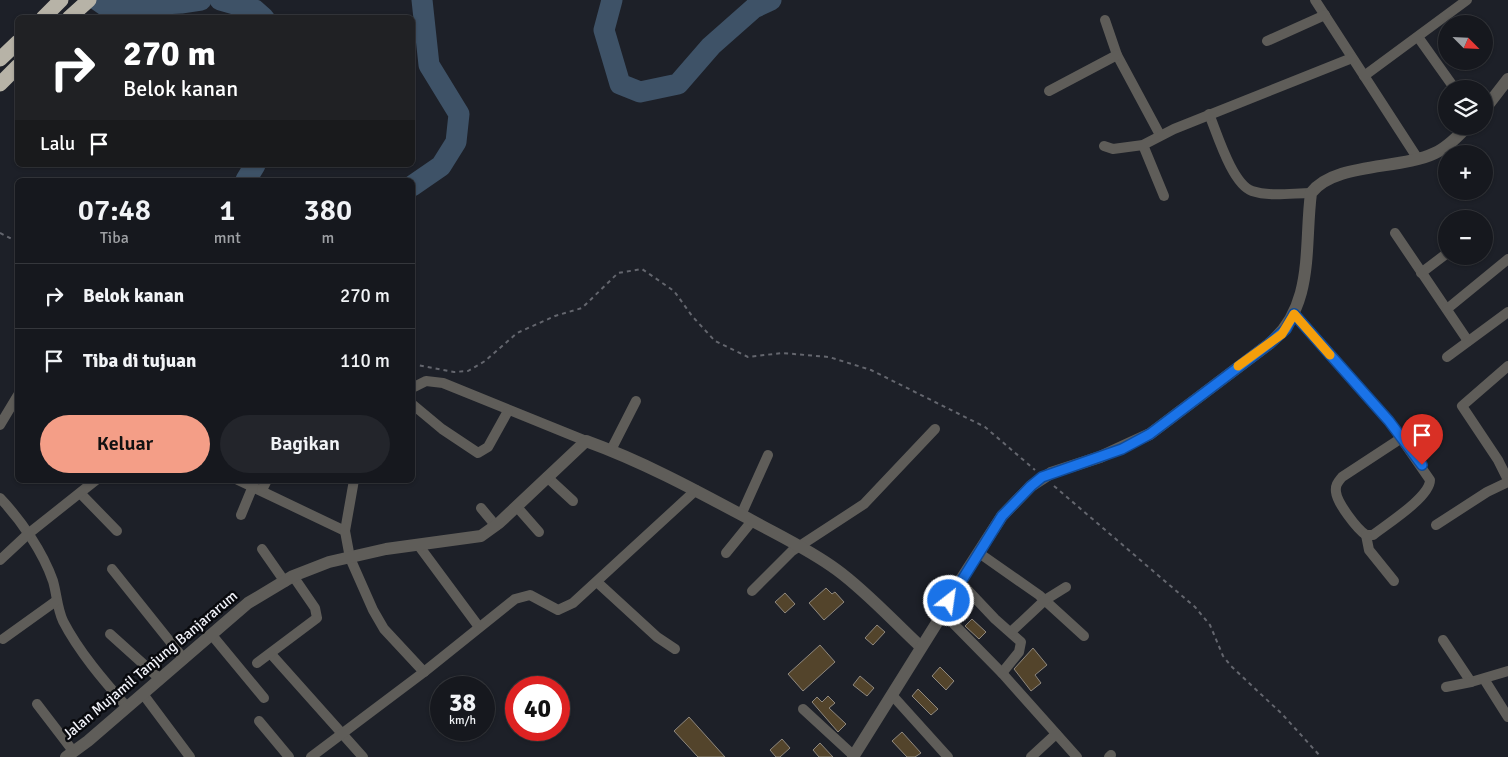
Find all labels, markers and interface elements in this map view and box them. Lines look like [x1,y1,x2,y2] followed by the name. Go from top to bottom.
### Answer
[1438,15,1492,70] north arrow
[1438,15,1493,265] map controls
[123,32,216,75] text: 270 m
[40,35,105,100] icon: right
[123,75,238,102] text: Belok kanan
[1438,80,1493,135] button: layers
[85,130,113,158] icon: arrive
[40,132,75,156] text: Lalu
[1438,145,1493,200] button: +
[78,192,151,229] text: 07:48
[219,192,235,229] text: 1
[304,192,352,229] text: 380
[1438,210,1493,265] button: −
[100,228,129,248] text: Tiba
[214,228,241,248] text: mnt
[322,228,334,248] text: m
[40,282,68,310] icon: right
[83,284,184,308] text: Belok kanan
[340,284,390,308] text: 270 m
[40,347,68,375] icon: arrive
[83,349,196,373] text: Tiba di tujuan
[340,349,390,373] text: 110 m
[1401,414,1443,465] pin
[40,415,210,473] button: Keluar
[220,415,390,473] button: Bagikan
[1408,421,1436,449] icon: arrive
[922,574,974,626] position arrow
[59,587,241,743] street label: Jalan Mujamil Tanjung Banjararum
[505,676,570,741] speed limit sign: 40
[449,687,476,718] text: 38
[449,713,476,728] text: km/h

